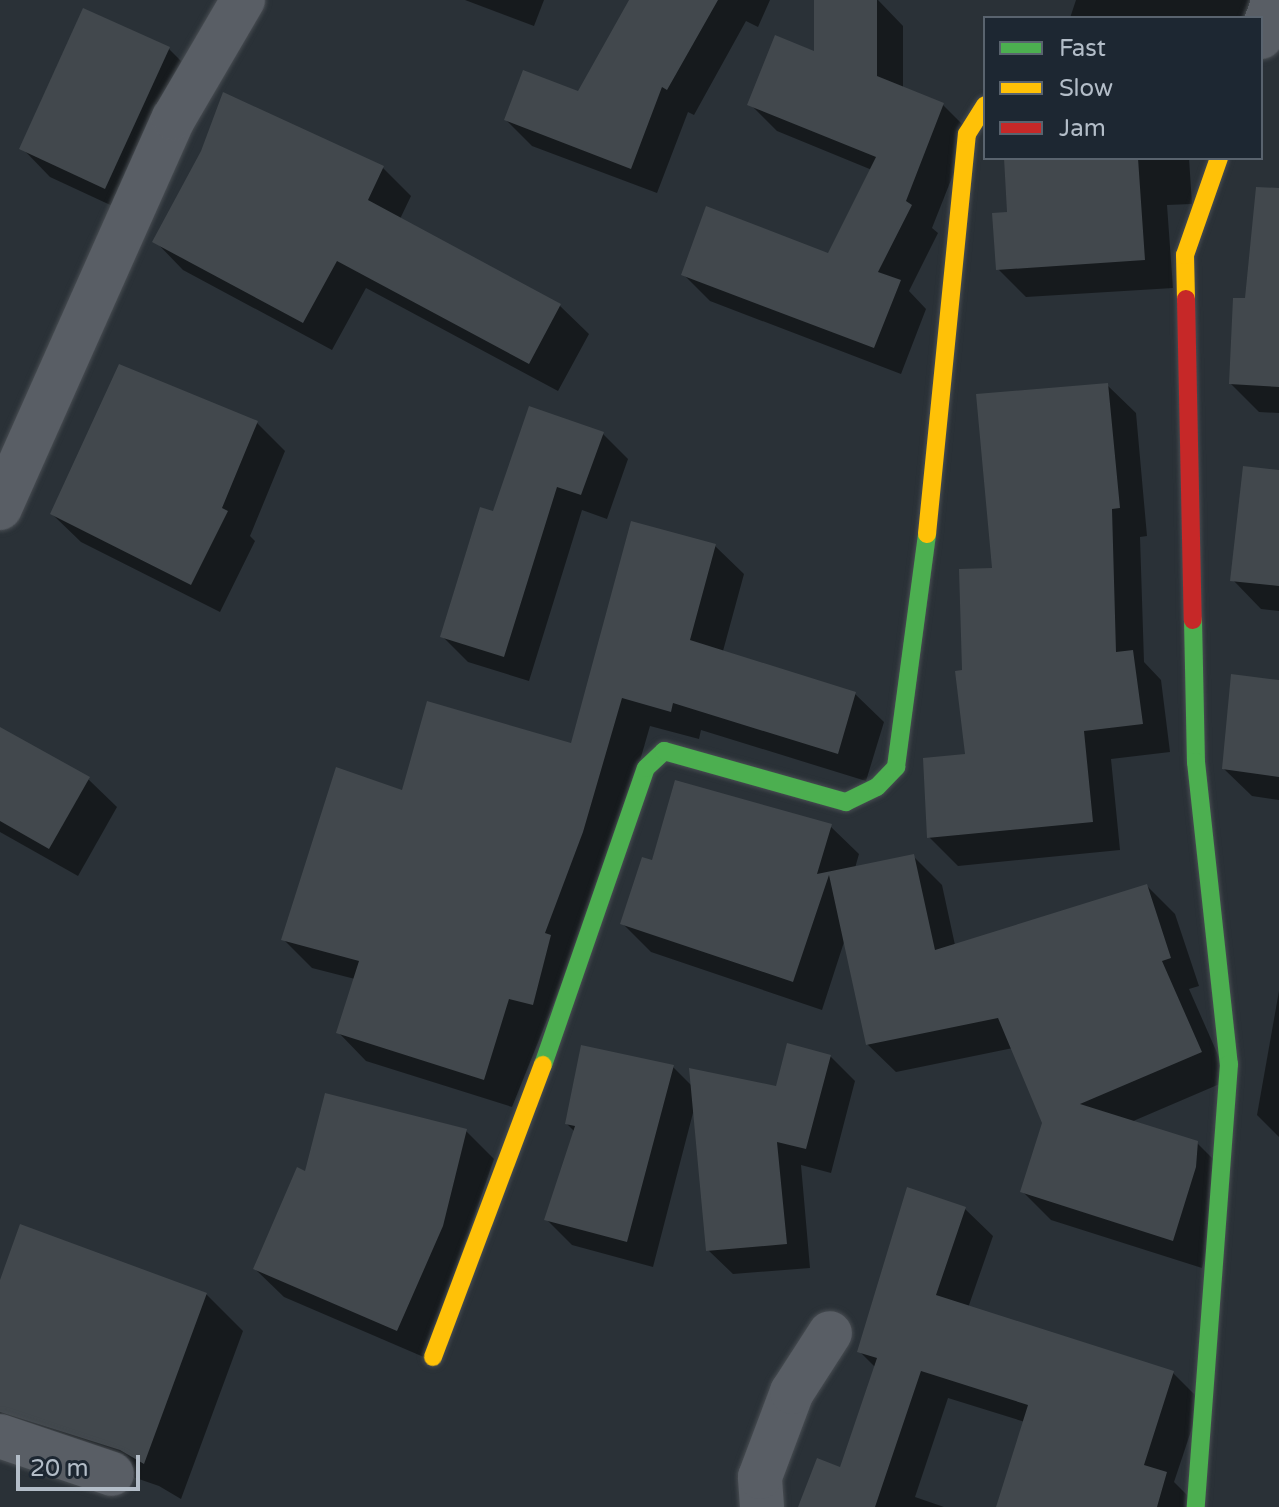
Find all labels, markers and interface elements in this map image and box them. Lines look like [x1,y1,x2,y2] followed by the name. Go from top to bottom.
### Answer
[983,16,1263,160] legend
[1059,34,1106,63] text: Fast
[1059,74,1113,103] text: Slow
[1059,114,1106,143] text: Jam
[20,1439,144,1489] scale bar
[30,1454,88,1483] text: 20 m

